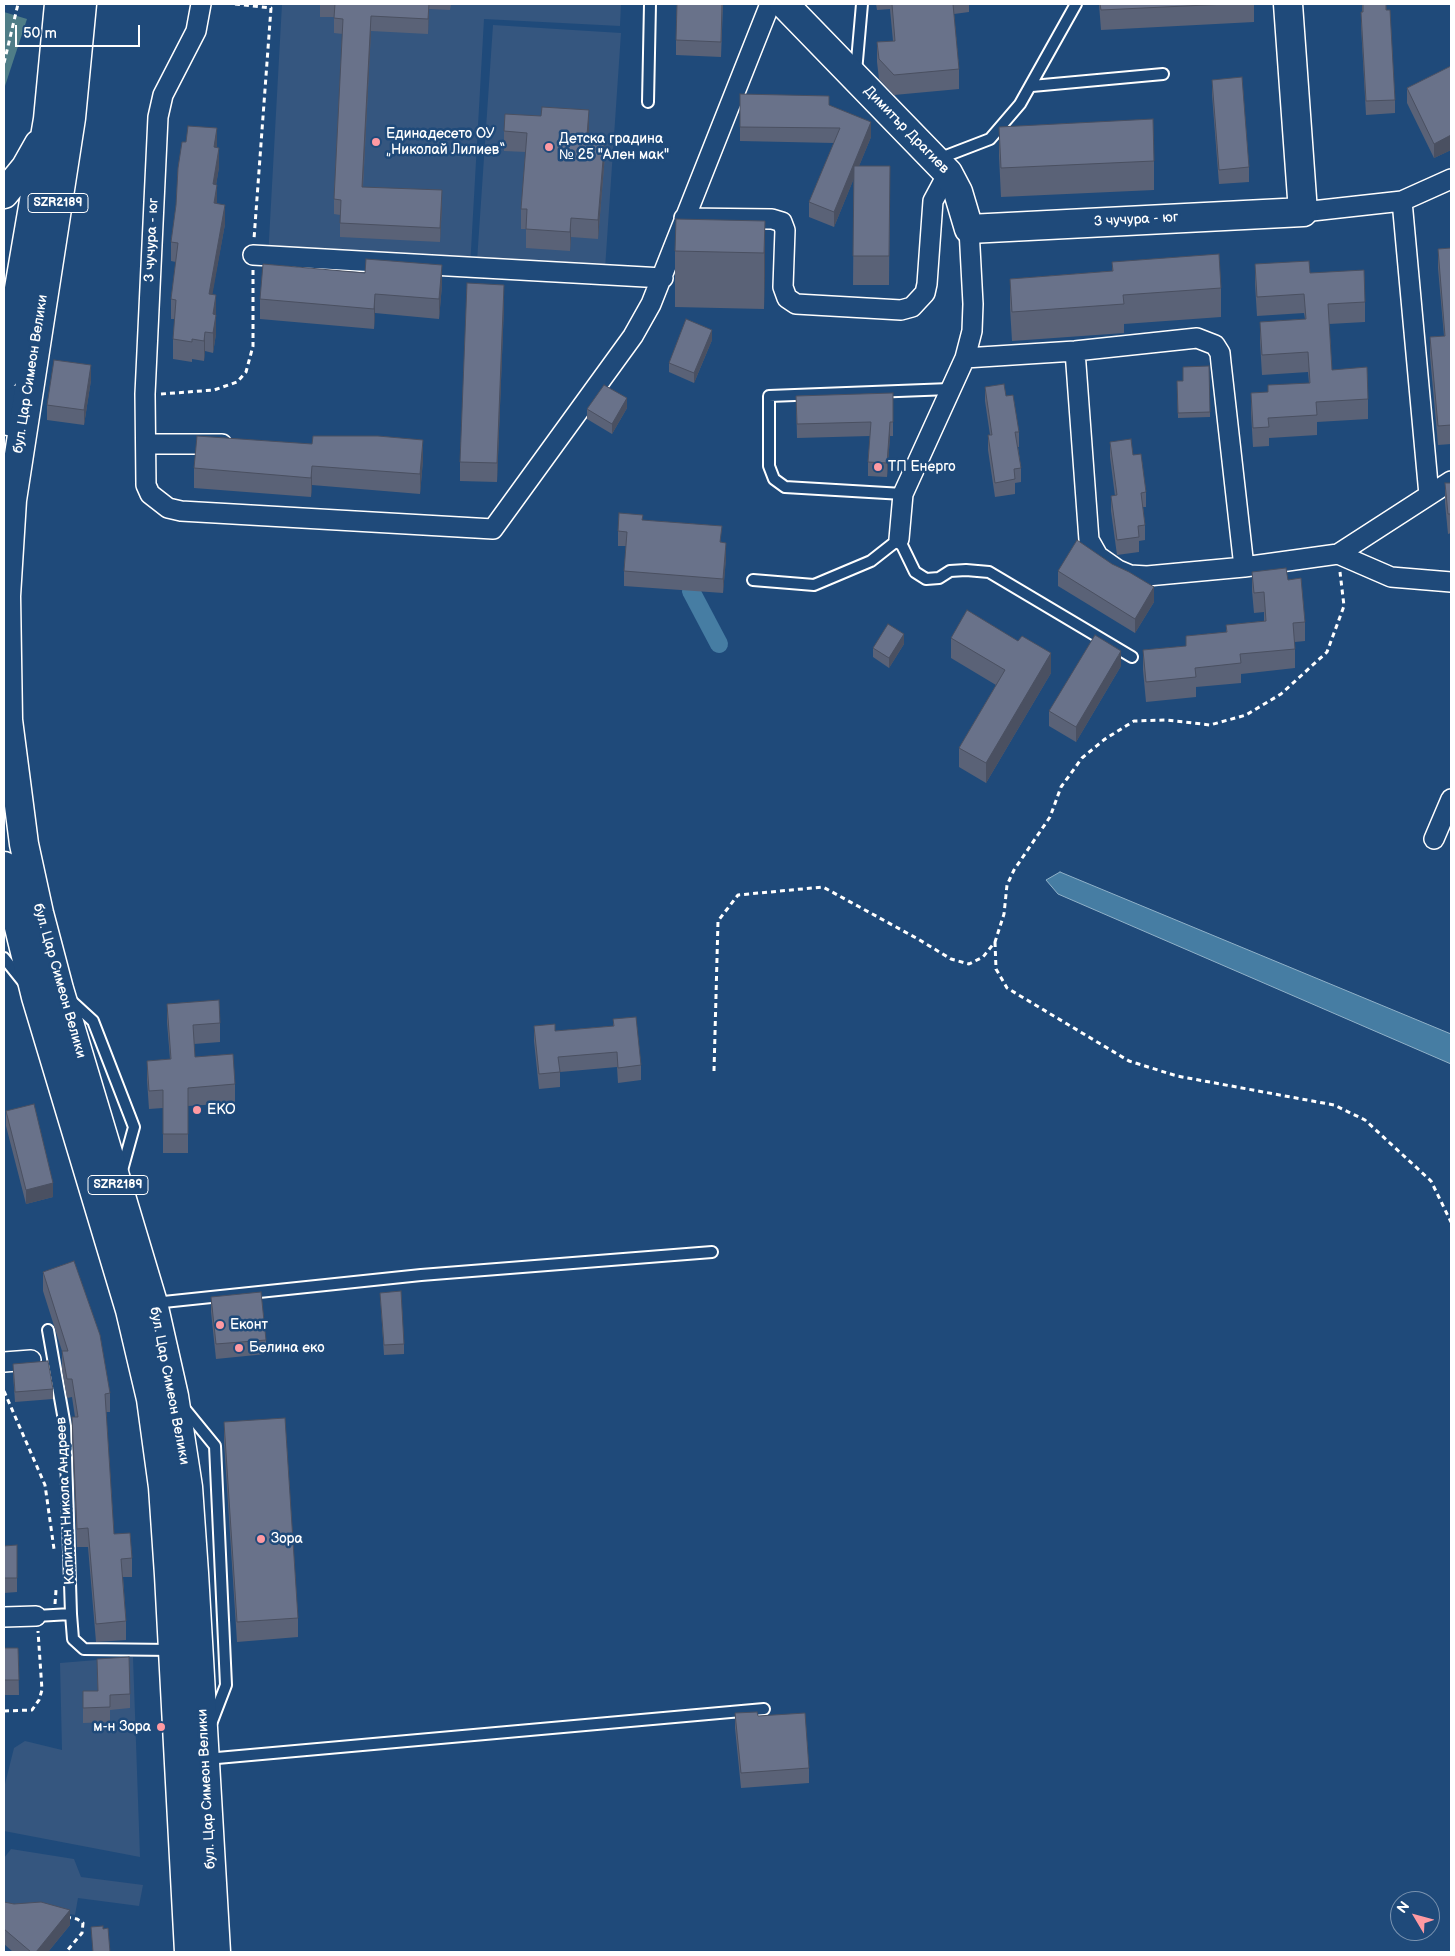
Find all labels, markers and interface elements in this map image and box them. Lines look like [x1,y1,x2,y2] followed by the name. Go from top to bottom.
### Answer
[18,15,142,47] scale bar
[23,24,57,43] text: 50 m
[860,83,952,177] street label: Димитър Драгиев
[386,126,505,158] place label: Единадесето ОУ „Николай Лилиев“
[559,131,669,164] place label: Детска градина № 25 "Ален мак"
[370,136,382,148] marker: Единадесето ОУ „Николай Лилиев“
[543,141,555,153] marker: Детска градина № 25 "Ален мак"
[28,194,88,212] road number: SZR2189
[141,197,163,283] street label: 3 чучура - юг
[1093,209,1179,231] street label: 3 чучура - юг
[10,294,52,454] street label: бул. Цар Симеон Велики
[888,459,956,475] place label: ТП Енерго
[872,461,884,473] marker: ТП Енерго
[29,902,89,1060] street label: бул. Цар Симеон Велики
[207,1102,236,1118] place label: EKO
[191,1104,203,1116] marker: EKO
[88,1176,148,1194] road number: SZR2189
[145,1306,193,1466] street label: бул. Цар Симеон Велики
[230,1317,268,1333] place label: Еконт
[214,1319,226,1331] marker: Еконт
[249,1340,325,1356] place label: Белина еко
[233,1342,245,1354] marker: Белина еко
[53,1417,79,1585] street label: Капитан Никола Андреев
[271,1531,303,1547] place label: Зора
[255,1533,267,1545] marker: Зора
[194,1709,220,1869] street label: бул. Цар Симеон Велики
[93,1719,151,1735] place label: м-н Зора
[155,1721,167,1733] marker: м-н Зора
[1390,1891,1440,1941] north arrow
[1393,1898,1413,1917] text: N

